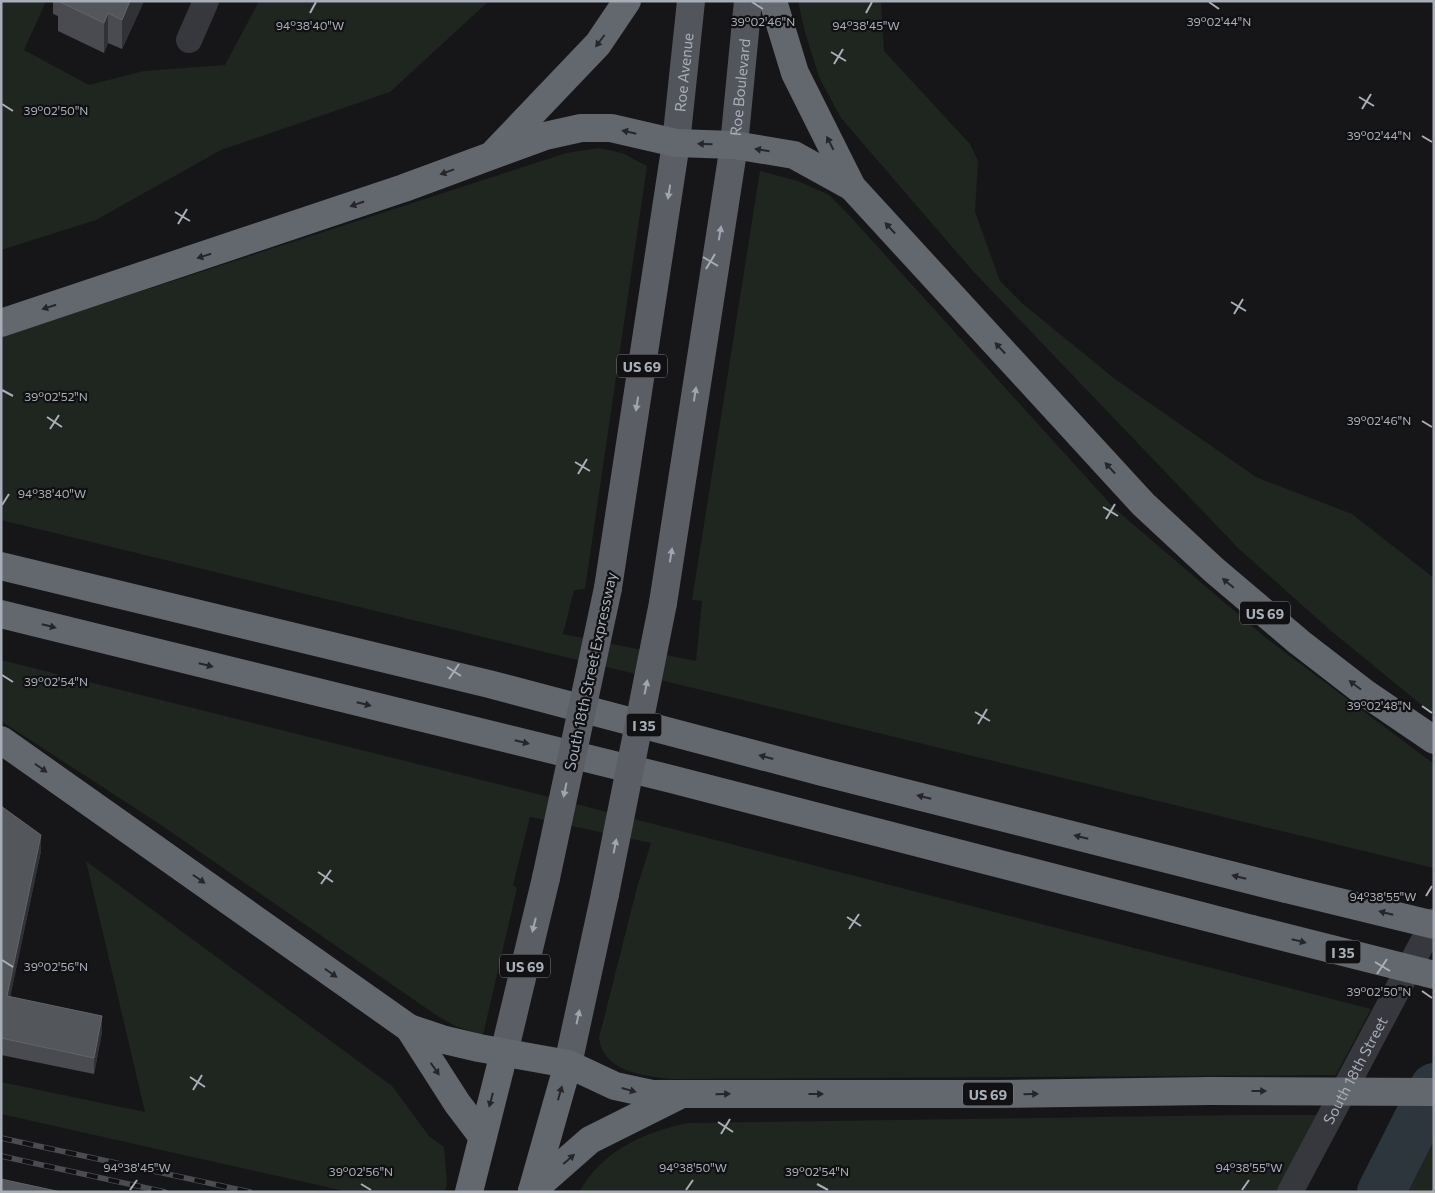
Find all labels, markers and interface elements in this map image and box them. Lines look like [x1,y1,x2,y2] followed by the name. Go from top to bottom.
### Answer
[731,14,795,28] text: 39°02'46"N
[1187,14,1251,28] text: 39°02'44"N
[276,18,344,32] text: 94°38'40"W
[832,18,900,32] text: 94°38'45"W
[670,32,697,113] street label: Roe Avenue
[594,34,605,47] one-way arrow
[726,38,753,137] street label: Roe Boulevard
[24,103,88,117] text: 39°02'50"N
[620,128,636,136] one-way arrow
[1347,128,1411,142] text: 39°02'44"N
[826,136,834,151] one-way arrow
[697,140,713,148] one-way arrow
[753,145,769,153] one-way arrow
[439,168,454,176] one-way arrow
[665,184,673,200] one-way arrow
[350,201,365,208] one-way arrow
[884,223,896,235] one-way arrow
[716,225,724,241] one-way arrow
[196,253,211,261] one-way arrow
[42,304,57,311] one-way arrow
[994,342,1006,354] one-way arrow
[617,354,667,378] road number: US 69
[692,386,700,402] one-way arrow
[24,389,88,403] text: 39°02'52"N
[632,396,640,412] one-way arrow
[1347,413,1411,427] text: 39°02'46"N
[1104,462,1116,474] one-way arrow
[18,486,86,500] text: 94°38'40"W
[667,546,675,562] one-way arrow
[560,570,620,772] street label: South 18th Street Expressway
[1222,577,1235,588] one-way arrow
[1240,602,1290,624] road number: US 69
[41,622,56,630] one-way arrow
[199,661,214,669] one-way arrow
[24,674,88,688] text: 39°02'54"N
[643,679,651,695] one-way arrow
[1349,679,1362,690] one-way arrow
[1347,698,1411,712] text: 39°02'48"N
[357,700,372,708] one-way arrow
[626,714,662,736] road number: I 35
[514,739,529,747] one-way arrow
[759,753,774,761] one-way arrow
[34,763,48,773] one-way arrow
[561,782,569,797] one-way arrow
[916,793,931,801] one-way arrow
[1074,833,1089,841] one-way arrow
[611,838,619,854] one-way arrow
[1231,872,1246,880] one-way arrow
[192,874,205,884] one-way arrow
[1349,889,1417,903] text: 94°38'55"W
[1379,909,1394,917] one-way arrow
[530,918,538,933] one-way arrow
[1291,937,1306,945] one-way arrow
[1326,940,1360,964] road number: I 35
[500,954,550,978] road number: US 69
[24,959,88,973] text: 39°02'56"N
[324,968,338,978] one-way arrow
[1347,984,1411,998] text: 39°02'50"N
[574,1009,582,1024] one-way arrow
[1319,1013,1391,1127] street label: South 18th Street
[430,1063,440,1076] one-way arrow
[963,1082,1013,1106] road number: US 69
[556,1086,564,1101] one-way arrow
[621,1086,636,1094] one-way arrow
[1251,1087,1267,1095] one-way arrow
[715,1090,731,1098] one-way arrow
[808,1090,824,1098] one-way arrow
[1023,1090,1039,1098] one-way arrow
[487,1093,495,1108] one-way arrow
[563,1153,576,1164] one-way arrow
[103,1160,171,1174] text: 94°38'45"W
[659,1160,727,1174] text: 94°38'50"W
[1215,1160,1283,1174] text: 94°38'55"W
[329,1164,393,1178] text: 39°02'56"N
[785,1164,849,1178] text: 39°02'54"N

